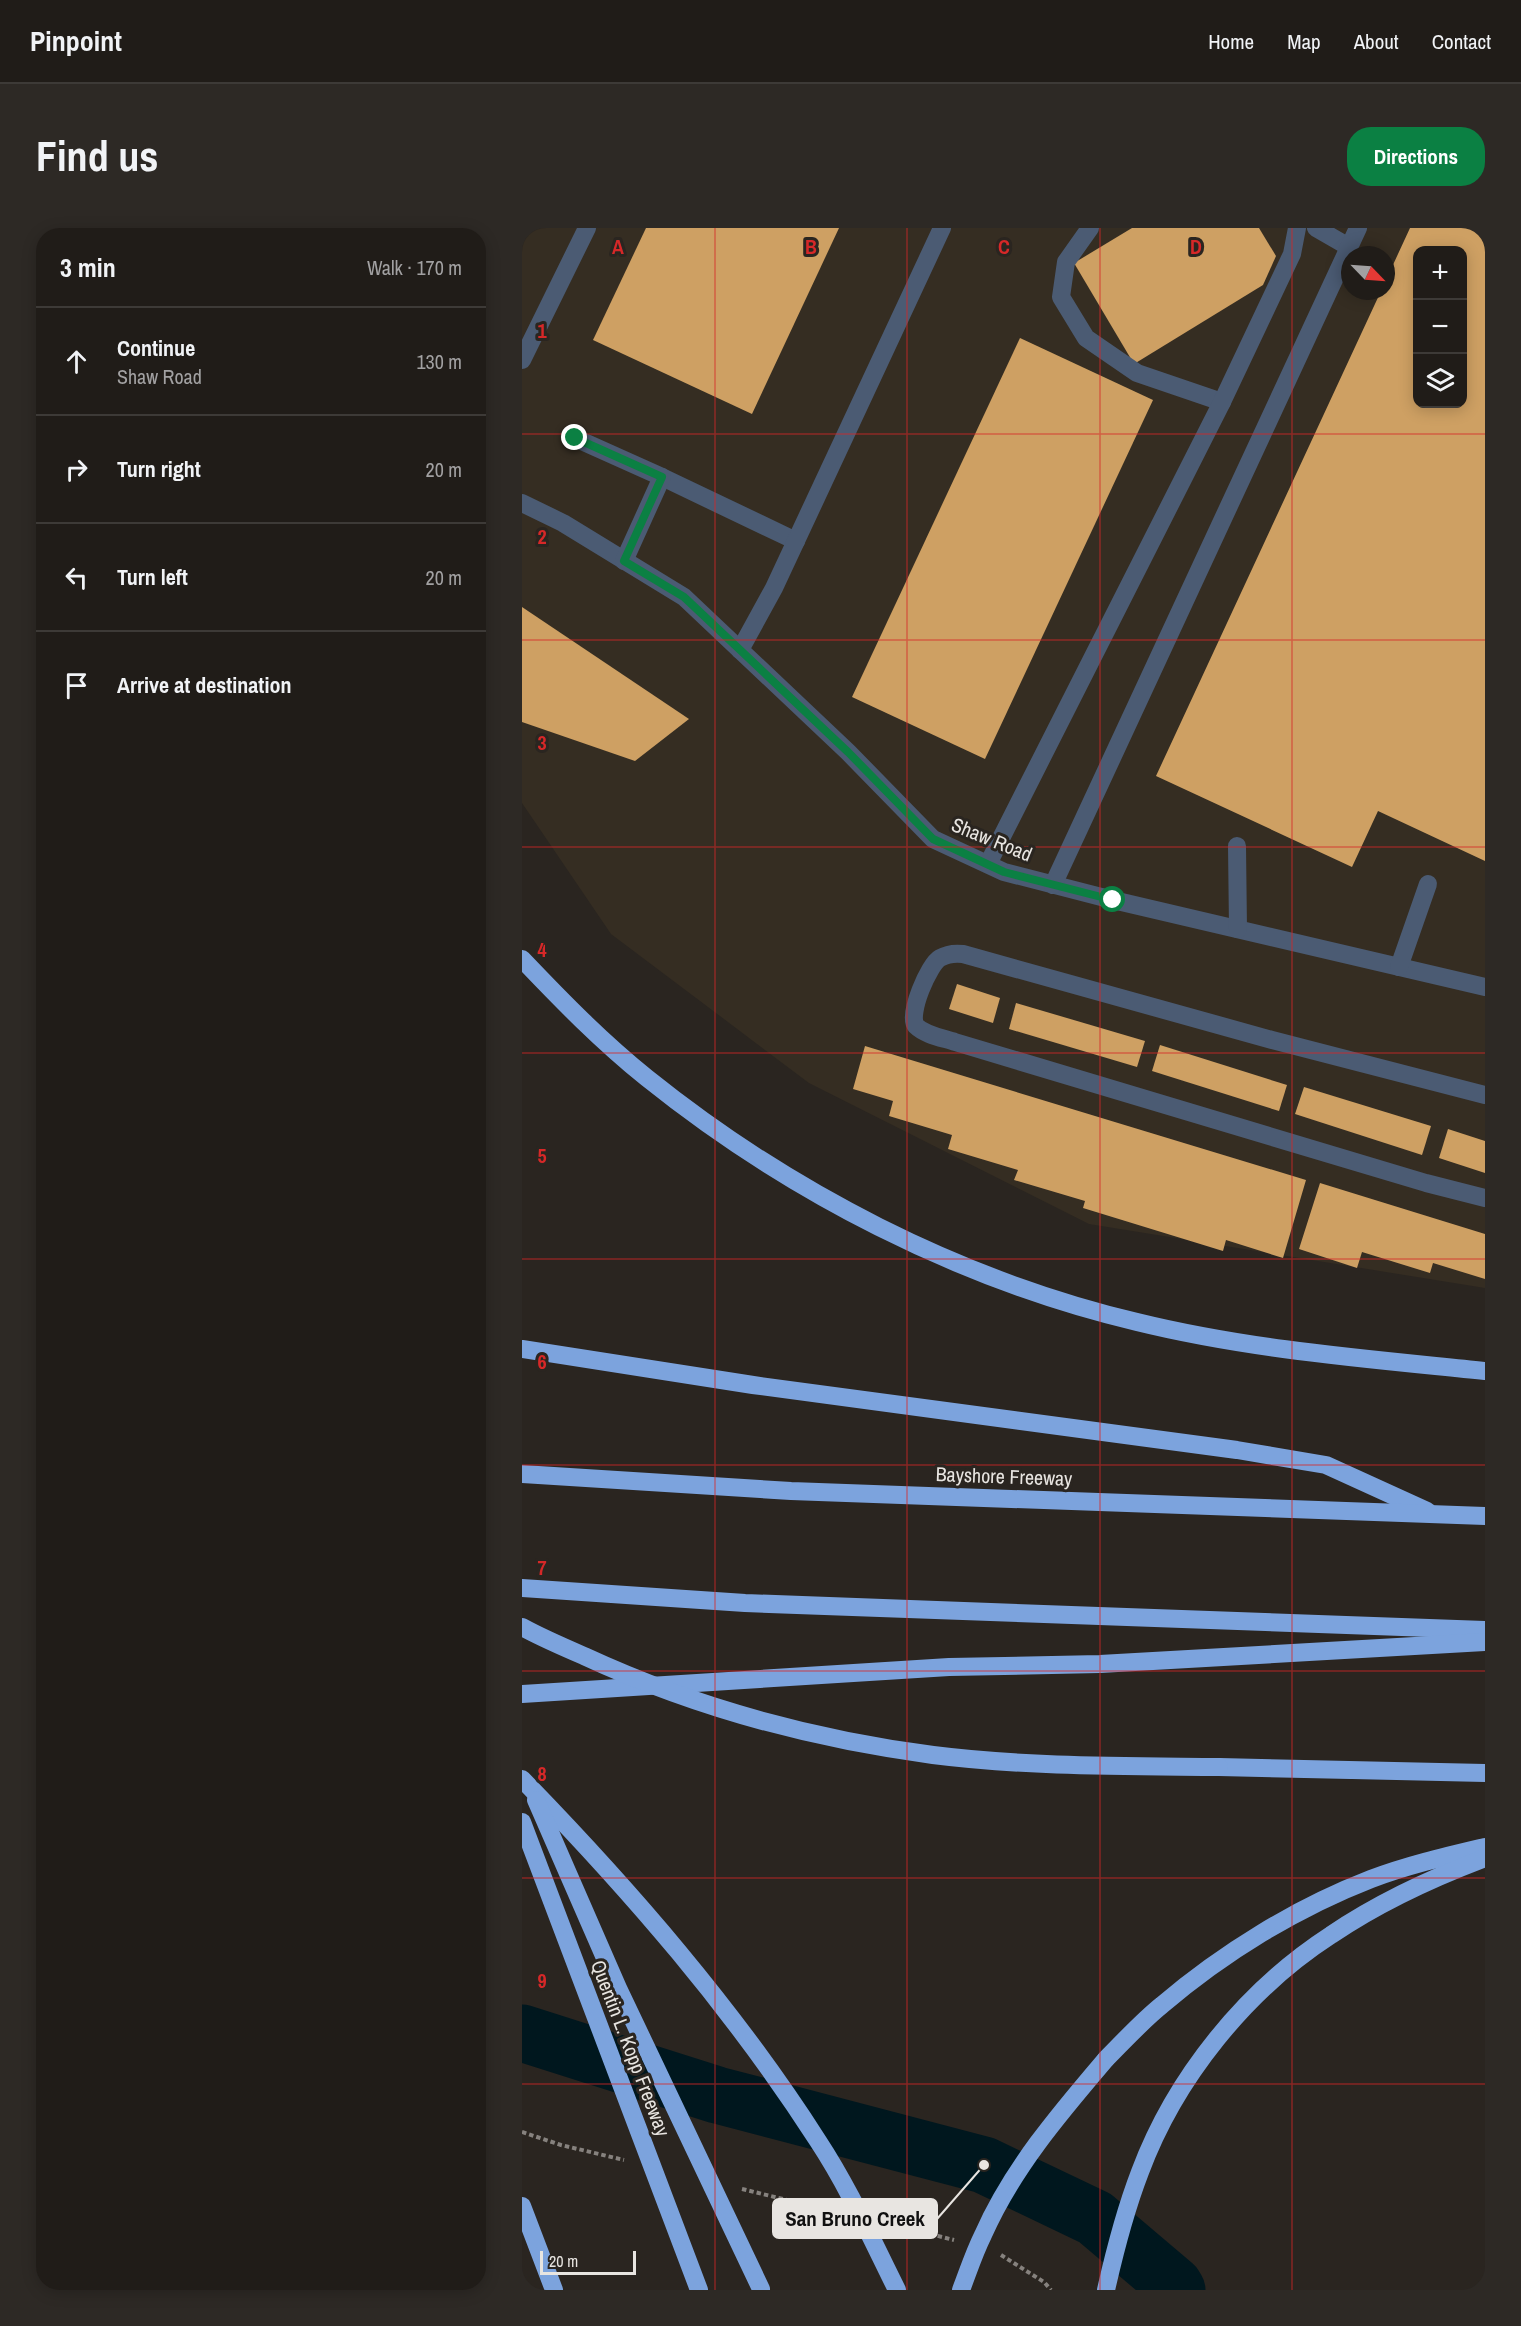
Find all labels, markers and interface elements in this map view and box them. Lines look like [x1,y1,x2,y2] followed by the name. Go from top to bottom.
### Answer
[30,22,122,60] text: Pinpoint
[1208,27,1254,56] text: Home
[1287,27,1321,56] text: Map
[1354,27,1399,56] text: About
[1432,27,1491,56] text: Contact
[1347,127,1485,186] button: Directions
[36,128,158,184] text: Find us
[612,233,624,260] text: A
[805,233,817,260] text: B
[998,233,1010,260] text: C
[1190,233,1202,260] text: D
[1341,246,1395,300] north arrow
[1413,246,1467,408] map controls
[1413,246,1467,300] button: +
[60,250,116,285] text: 3 min
[367,254,462,281] text: Walk · 170 m
[1413,300,1467,354] button: −
[537,317,547,344] text: 1
[117,333,195,363] text: Continue
[60,345,93,378] icon: ahead
[416,348,462,375] text: 130 m
[1413,354,1467,408] button: layers
[117,363,202,390] text: Shaw Road
[561,424,587,450] route end
[60,453,93,486] icon: right
[117,454,201,484] text: Turn right
[426,456,462,483] text: 20 m
[537,523,547,550] text: 2
[60,561,93,594] icon: left
[117,562,188,592] text: Turn left
[426,564,462,591] text: 20 m
[60,669,93,702] icon: arrive
[117,670,291,700] text: Arrive at destination
[537,729,547,756] text: 3
[948,811,1036,867] street label: Shaw Road
[1099,886,1125,912] route start
[537,936,547,963] text: 4
[537,1142,547,1169] text: 5
[537,1348,547,1375] text: 6
[935,1460,1074,1492] street label: Bayshore Freeway
[537,1554,547,1581] text: 7
[537,1760,547,1787] text: 8
[585,1956,677,2141] street label: Quentin L. Kopp Freeway
[537,1967,547,1994] text: 9
[773,2199,937,2238] callout: San Bruno Creek
[785,2204,925,2233] text: San Bruno Creek
[540,2248,636,2276] scale bar
[549,2250,578,2272] text: 20 m

